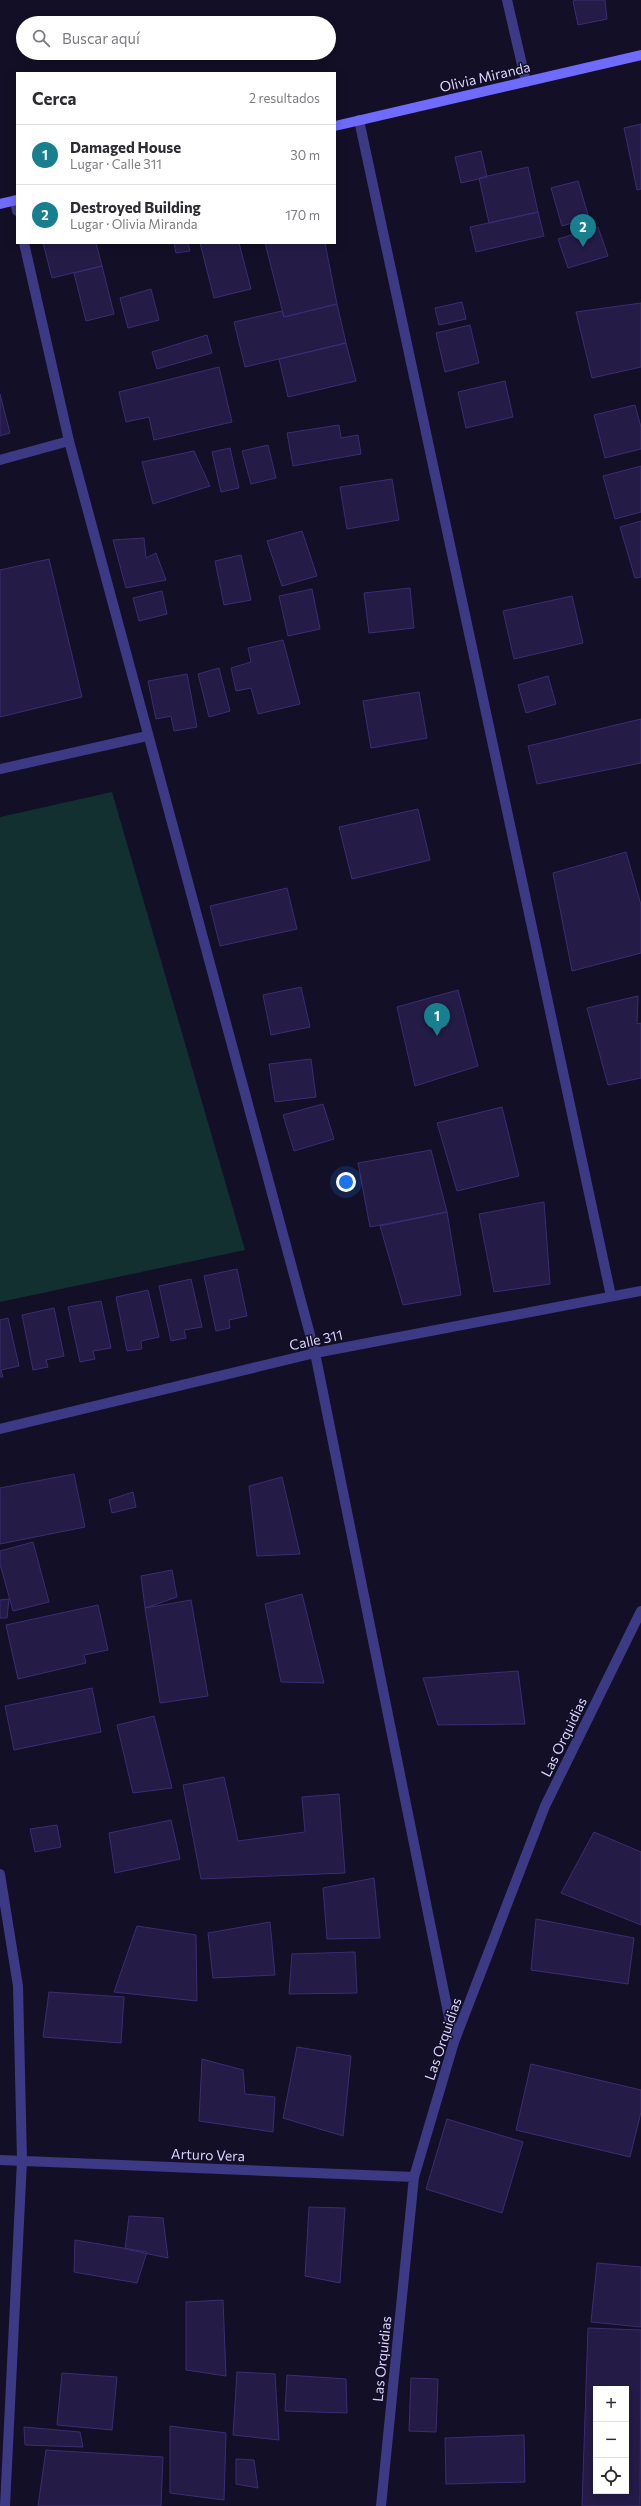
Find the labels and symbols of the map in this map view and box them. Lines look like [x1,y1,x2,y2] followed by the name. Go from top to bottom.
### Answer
[438,58,532,95] street label: Olivia Miranda
[570,214,596,247] pin: 2
[424,1003,450,1036] pin: 1
[336,1172,356,1192] your location
[288,1326,344,1353] street label: Calle 311
[537,1694,590,1779] street label: Las Orquidias
[420,1995,465,2082] street label: Las Orquidias
[171,2145,245,2164] street label: Arturo Vera
[369,2315,394,2403] street label: Las Orquidias

